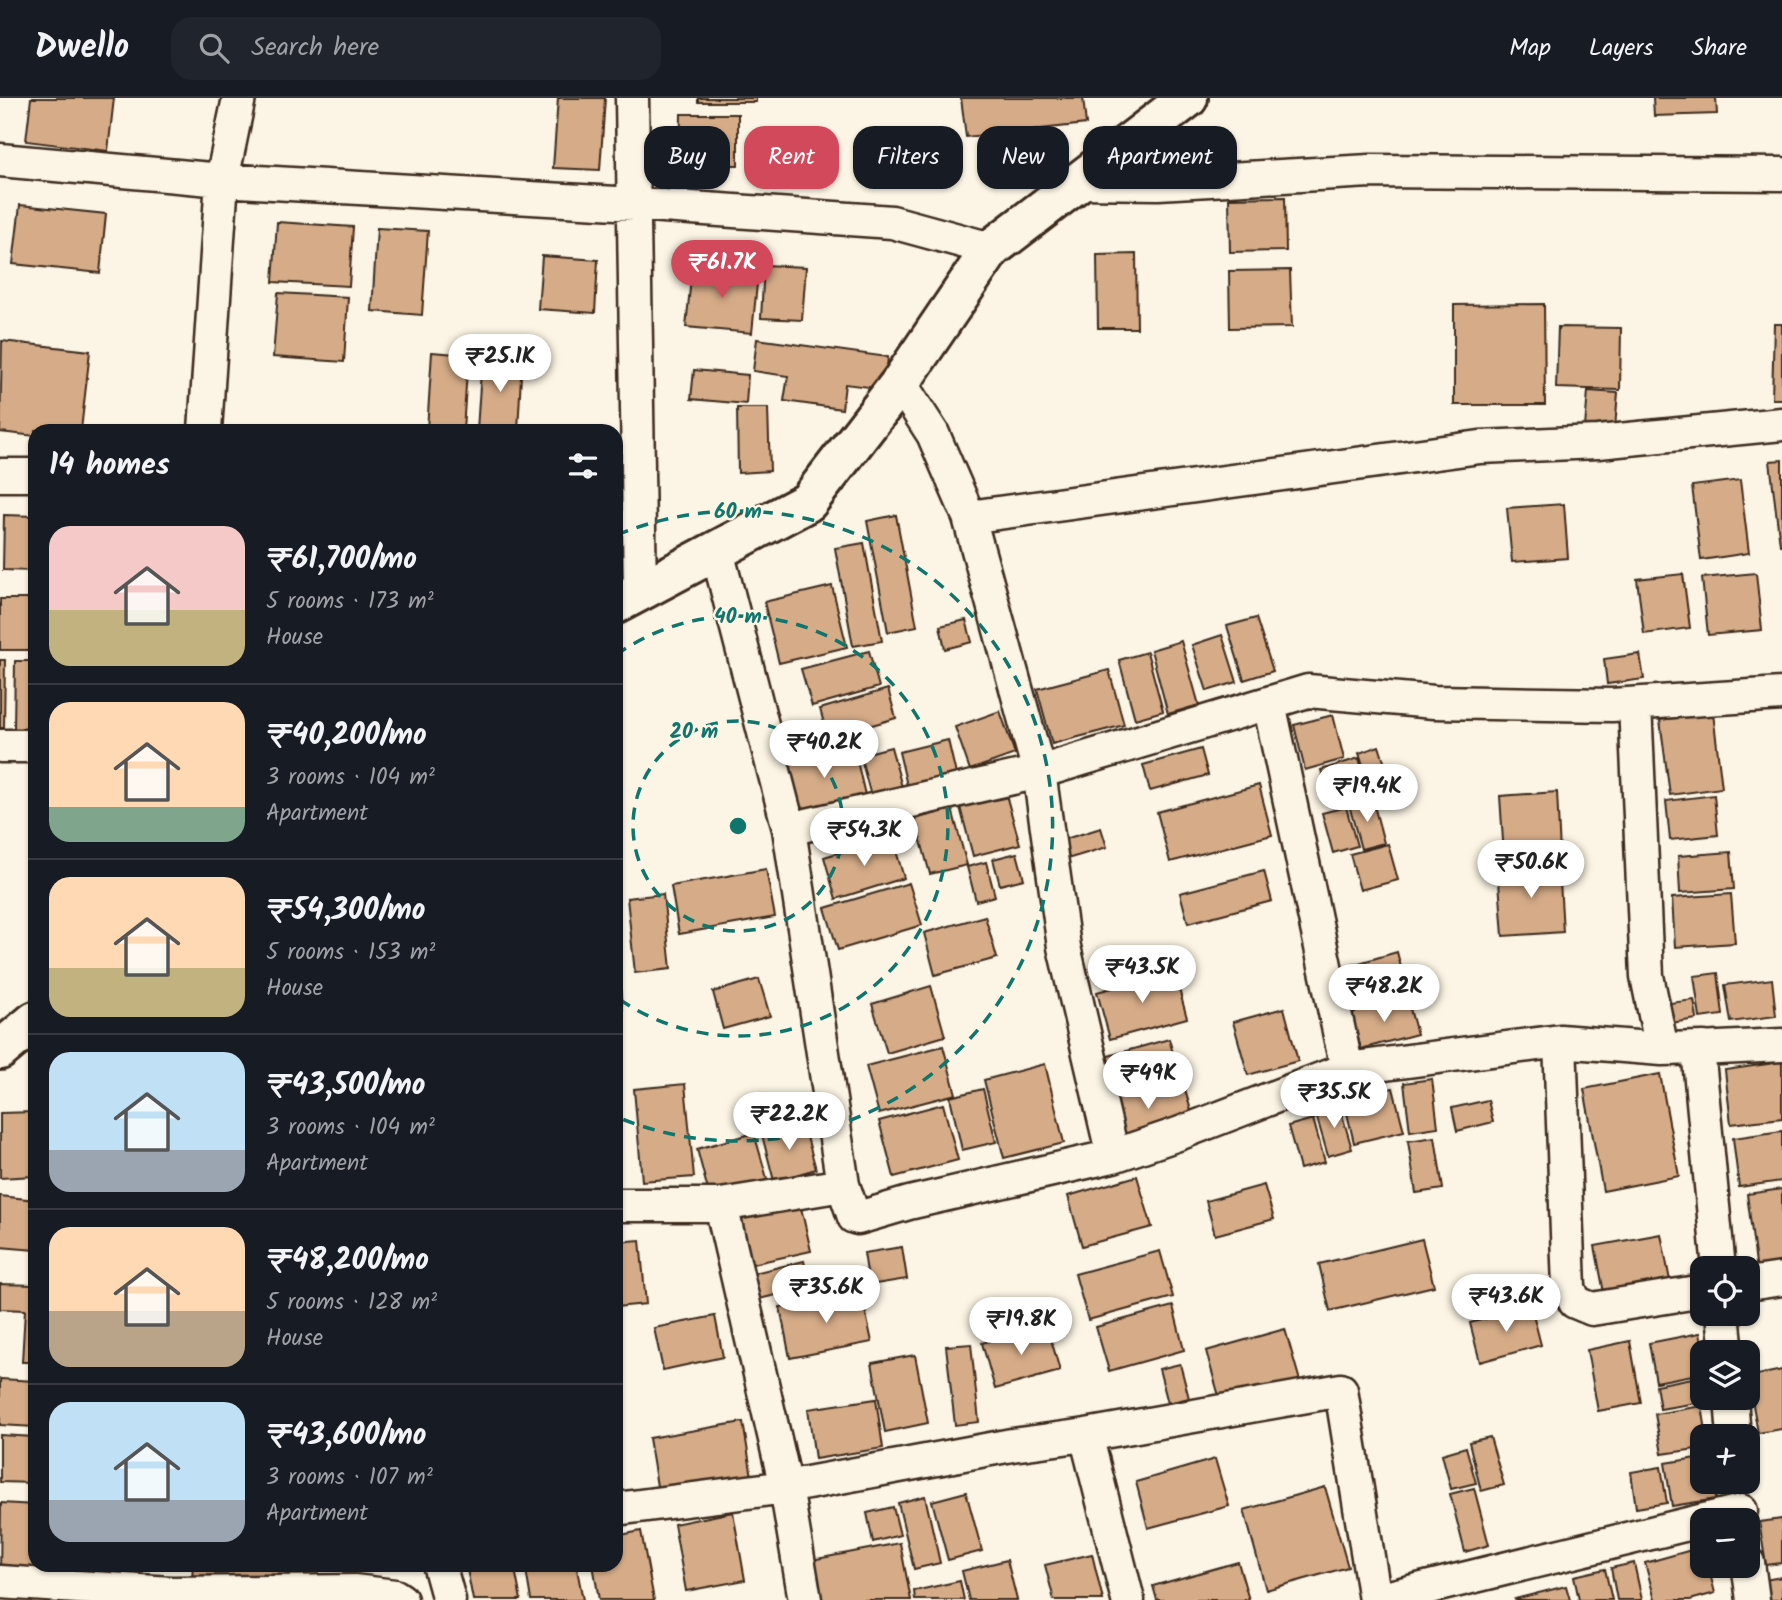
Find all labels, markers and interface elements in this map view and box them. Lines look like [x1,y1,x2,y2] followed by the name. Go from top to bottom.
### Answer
[171,17,661,80] search box
[35,22,129,75] text: Dwello
[251,27,379,69] text: Search here
[195,29,233,67] icon: search
[1509,29,1551,68] text: Map
[1589,29,1653,68] text: Layers
[1691,29,1747,68] text: Share
[644,126,730,189] chip: Buy
[744,126,839,189] chip: Rent
[853,126,963,189] chip: Filters
[977,126,1069,189] chip: New
[1083,126,1237,189] chip: Apartment
[665,240,779,300] pin: ₹61.7K
[687,245,757,281] text: ₹61.7K
[443,334,557,394] pin: ₹25.1K
[464,339,536,375] text: ₹25.1K
[49,442,170,490] text: 14 homes
[564,447,602,485] icon: filters
[714,496,762,529] text: 60 m
[266,536,417,584] text: ₹61,700/mo
[105,554,189,638] icon: home
[266,584,434,620] text: 5 rooms · 173 m²
[714,601,762,634] text: 40 m
[266,620,323,656] text: House
[266,712,427,760] text: ₹40,200/mo
[670,716,718,749] text: 20 m
[767,720,881,780] pin: ₹40.2K
[785,725,863,761] text: ₹40.2K
[105,730,189,814] icon: home
[266,760,435,796] text: 3 rooms · 104 m²
[1310,764,1424,824] pin: ₹19.4K
[1332,769,1402,805] text: ₹19.4K
[266,796,368,832] text: Apartment
[807,808,921,868] pin: ₹54.3K
[826,813,902,849] text: ₹54.3K
[726,814,750,838] centre of rings
[1474,840,1588,900] pin: ₹50.6K
[1493,845,1569,881] text: ₹50.6K
[266,887,425,935] text: ₹54,300/mo
[105,905,189,989] icon: home
[266,935,435,971] text: 5 rooms · 153 m²
[1085,946,1199,1005] pin: ₹43.5K
[1104,950,1180,986] text: ₹43.5K
[1327,964,1441,1024] pin: ₹48.2K
[1345,969,1423,1005] text: ₹48.2K
[266,971,323,1007] text: House
[1107,1052,1189,1111] pin: ₹49K
[1119,1056,1177,1092] text: ₹49K
[266,1062,425,1110] text: ₹43,500/mo
[1277,1070,1391,1130] pin: ₹35.5K
[1296,1075,1372,1111] text: ₹35.5K
[105,1080,189,1164] icon: home
[732,1093,846,1152] pin: ₹22.2K
[749,1097,829,1133] text: ₹22.2K
[266,1110,435,1146] text: 3 rooms · 104 m²
[266,1146,368,1182] text: Apartment
[266,1237,429,1285] text: ₹48,200/mo
[105,1255,189,1339] icon: home
[1690,1256,1760,1578] map controls
[1690,1256,1760,1326] button: locate
[769,1266,883,1325] pin: ₹35.6K
[788,1270,864,1306] text: ₹35.6K
[1449,1274,1563,1334] pin: ₹43.6K
[1468,1279,1544,1315] text: ₹43.6K
[266,1285,437,1321] text: 5 rooms · 128 m²
[964,1298,1078,1357] pin: ₹19.8K
[985,1302,1057,1338] text: ₹19.8K
[266,1321,323,1357] text: House
[1690,1340,1760,1410] button: layers
[266,1412,426,1460] text: ₹43,600/mo
[1690,1424,1760,1494] button: +
[105,1430,189,1514] icon: home
[266,1460,433,1496] text: 3 rooms · 107 m²
[266,1496,368,1532] text: Apartment
[1690,1508,1760,1578] button: −

